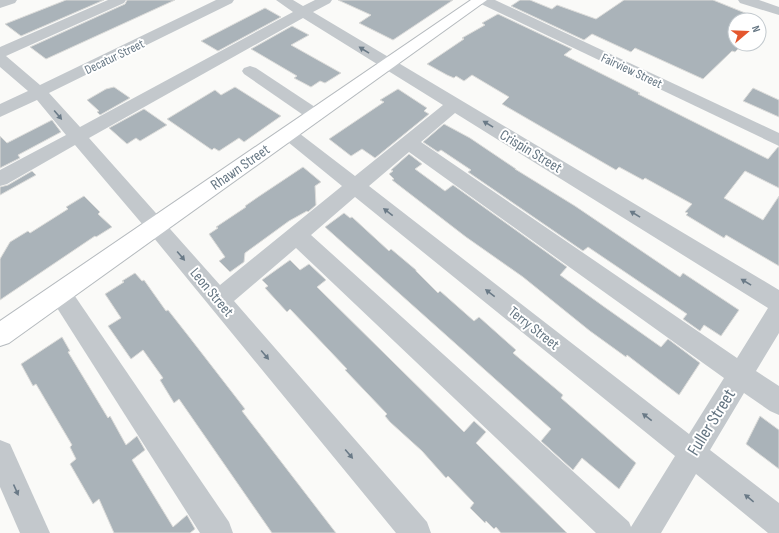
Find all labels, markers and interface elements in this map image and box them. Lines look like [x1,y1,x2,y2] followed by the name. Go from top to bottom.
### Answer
[727,12,767,52] north arrow
[749,24,763,34] text: N
[82,36,147,78] street label: Decatur Street
[359,46,369,54] one-way arrow
[599,50,665,92] street label: Fairview Street
[54,109,63,120] one-way arrow
[482,121,494,128] one-way arrow
[496,125,566,178] street label: Crispin Street
[207,140,274,195] street label: Rhawn Street
[382,208,393,217] one-way arrow
[630,210,640,218] one-way arrow
[176,251,185,261] one-way arrow
[186,264,238,321] street label: Leon Street
[740,278,752,285] one-way arrow
[484,289,495,297] one-way arrow
[504,303,563,355] street label: Terry Street
[260,350,269,361] one-way arrow
[683,385,740,459] street label: Fuller Street
[641,412,652,421] one-way arrow
[344,450,353,459] one-way arrow
[13,484,19,496] one-way arrow
[743,493,754,502] one-way arrow

